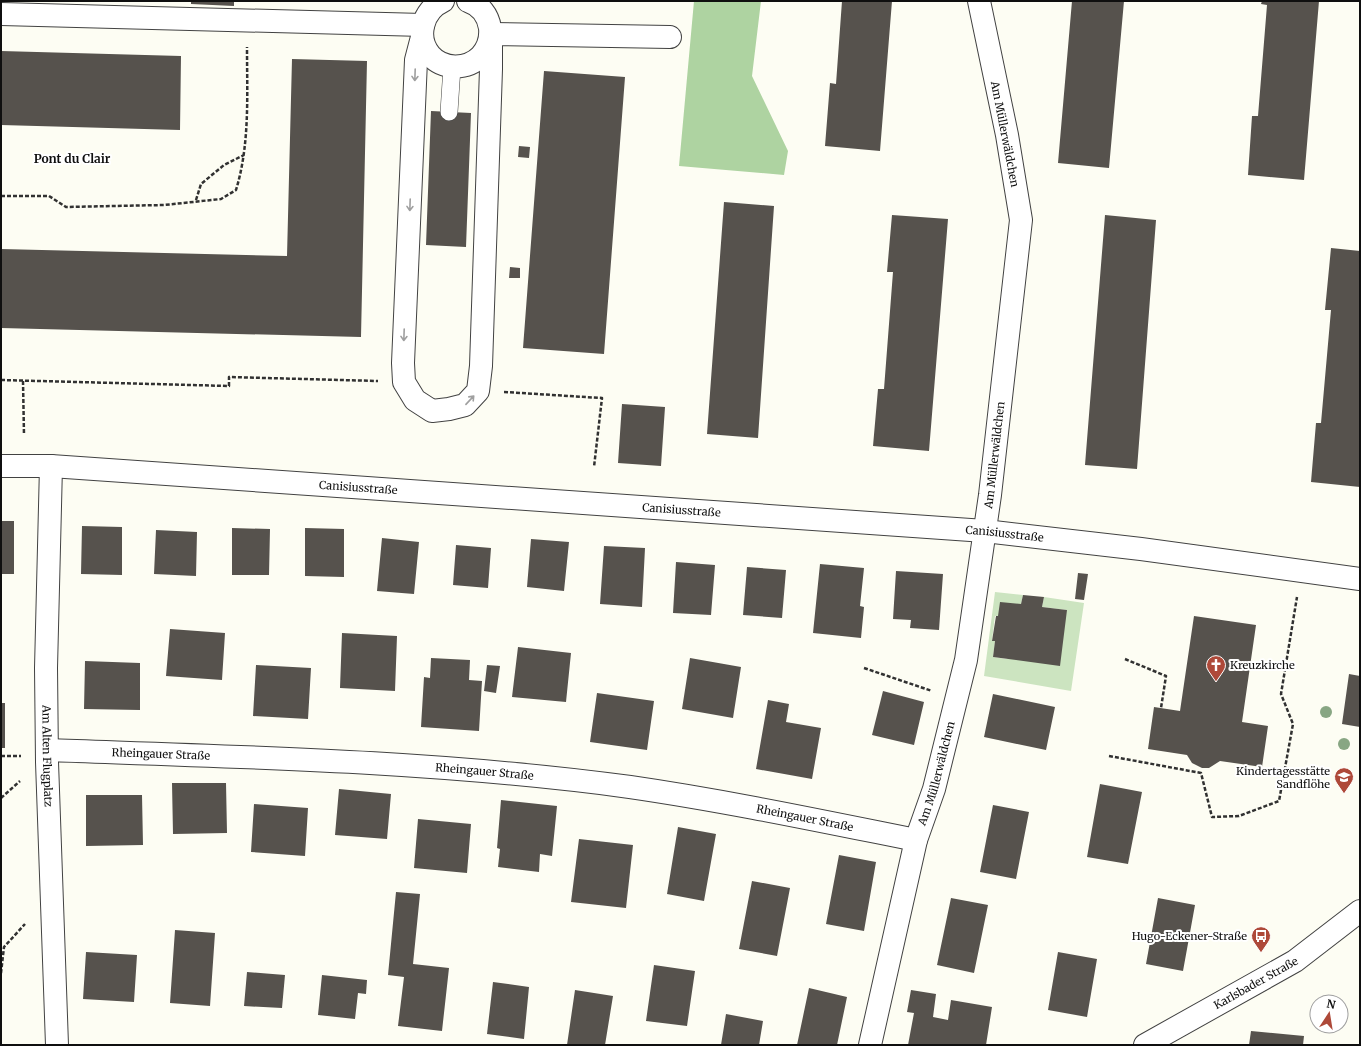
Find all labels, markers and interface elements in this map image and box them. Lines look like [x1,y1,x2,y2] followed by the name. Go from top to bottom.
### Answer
[412,68,419,81] one-way arrow
[988,79,1022,189] street label: Am Müllerwäldchen
[34,151,111,166] district label: Pont du Clair
[406,198,413,211] one-way arrow
[400,328,408,341] one-way arrow
[465,395,475,405] one-way arrow
[981,400,1008,511] street label: Am Müllerwäldchen
[319,478,398,497] street label: Canisiusstraße
[642,500,721,520] street label: Canisiusstraße
[965,523,1045,545] street label: Canisiusstraße
[1205,654,1227,682] church icon: Kreuzkirche
[1230,658,1295,672] place label: Kreuzkirche
[39,704,56,807] street label: Am Alten Flugplatz
[914,719,958,828] street label: Am Müllerwäldchen
[111,745,211,763] street label: Rheingauer Straße
[435,760,534,783] street label: Rheingauer Straße
[1236,764,1330,791] place label: Kindertagesstätte Sandflöhe
[1333,766,1355,794] school or university icon: Kindertagesstätte Sandflöhe
[755,802,855,834] street label: Rheingauer Straße
[1250,925,1272,953] bus stop icon: Hugo-Eckener-Straße
[1132,929,1247,943] place label: Hugo-Eckener-Straße
[1211,954,1301,1012] street label: Karlsbader Straße
[1309,994,1349,1034] north arrow
[1325,996,1337,1012] text: N

